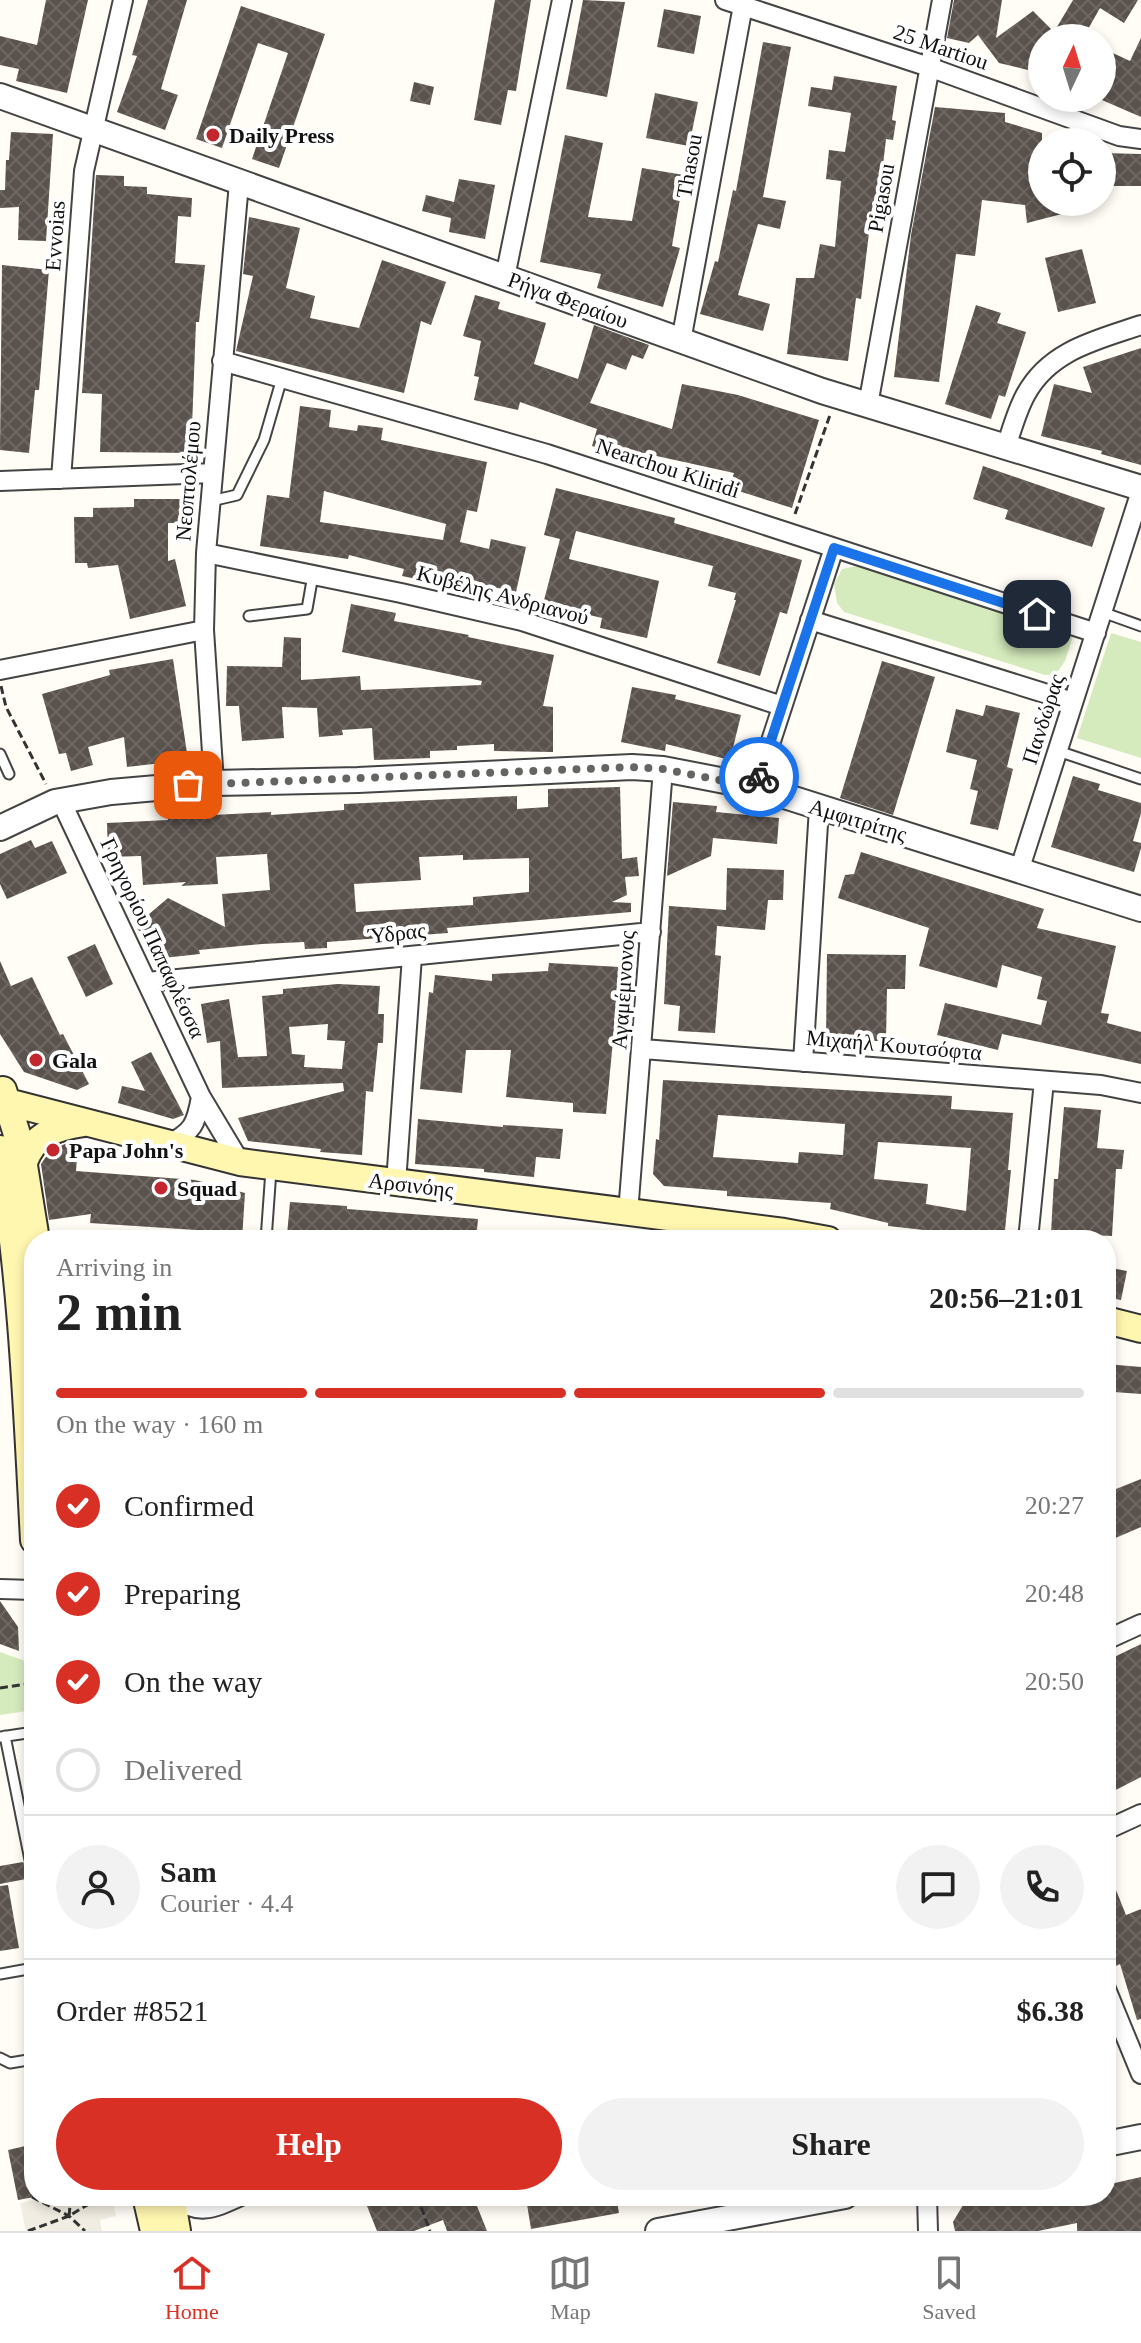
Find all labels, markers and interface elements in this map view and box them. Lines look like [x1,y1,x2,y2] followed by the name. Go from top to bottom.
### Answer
[890,19,992,75] street label: 25 Martiou
[1028,24,1116,112] north arrow
[1028,24,1116,216] map controls
[229,123,335,148] place label: Daily Press
[204,126,222,144] marker: Daily Press
[1028,128,1116,216] button: locate
[671,132,707,200] street label: Thasou
[863,162,899,234] street label: Pigasou
[40,200,70,272] street label: Evvoias
[504,267,632,333] street label: Ρήγα Φεραίου
[170,420,206,542] street label: Νεοπτολέμου
[593,433,743,503] street label: Nearchou Kliridi
[414,560,592,630] street label: Κυβέλης Ανδριανού
[1003,580,1071,648] pin
[1015,592,1059,636] icon: home
[1017,670,1069,767] street label: Πανδώρας
[719,737,799,817] courier
[154,751,222,819] pin
[737,755,781,799] icon: bike
[166,763,210,807] icon: bag
[806,793,910,847] street label: Αμφιτρίτης
[96,834,211,1043] street label: Γρηγορίου Παπαφλέσσα
[366,918,427,949] street label: Ύδρας
[606,929,640,1050] street label: Αγαμέμνονος
[805,1025,983,1065] street label: Μιχαήλ Κουτσόφτα
[52,1048,97,1073] place label: Gala
[27,1051,45,1069] marker: Gala
[69,1138,184,1163] place label: Papa John's
[44,1141,62,1159] marker: Papa John's
[367,1167,455,1203] street label: Αρσινόης
[177,1176,237,1201] place label: Squad
[152,1179,170,1197] marker: Squad
[56,1253,172,1282] text: Arriving in
[929,1281,1084,1314] text: 20:56–21:01
[56,1284,182,1341] text: 2 min
[56,1410,263,1439] text: On the way · 160 m
[56,1484,100,1528] icon: check
[124,1489,254,1522] text: Confirmed
[1025,1491,1084,1520] text: 20:27
[56,1572,100,1616] icon: check
[124,1577,241,1610] text: Preparing
[1025,1579,1084,1608] text: 20:48
[56,1660,100,1704] icon: check
[124,1665,262,1698] text: On the way
[1025,1667,1084,1696] text: 20:50
[124,1753,242,1786] text: Delivered
[56,1845,140,1929] button: person
[896,1845,980,1929] button: chat
[1000,1845,1084,1929] button: phone
[160,1855,217,1888] text: Sam
[160,1889,294,1918] text: Courier · 4.4
[56,1994,208,2027] text: Order #8521
[1017,1994,1084,2027] text: $6.38
[56,2098,562,2190] button: Help
[578,2098,1084,2190] button: Share
[165,2251,219,2325] tab: Home
[548,2251,592,2325] tab: Map
[922,2251,976,2325] tab: Saved

